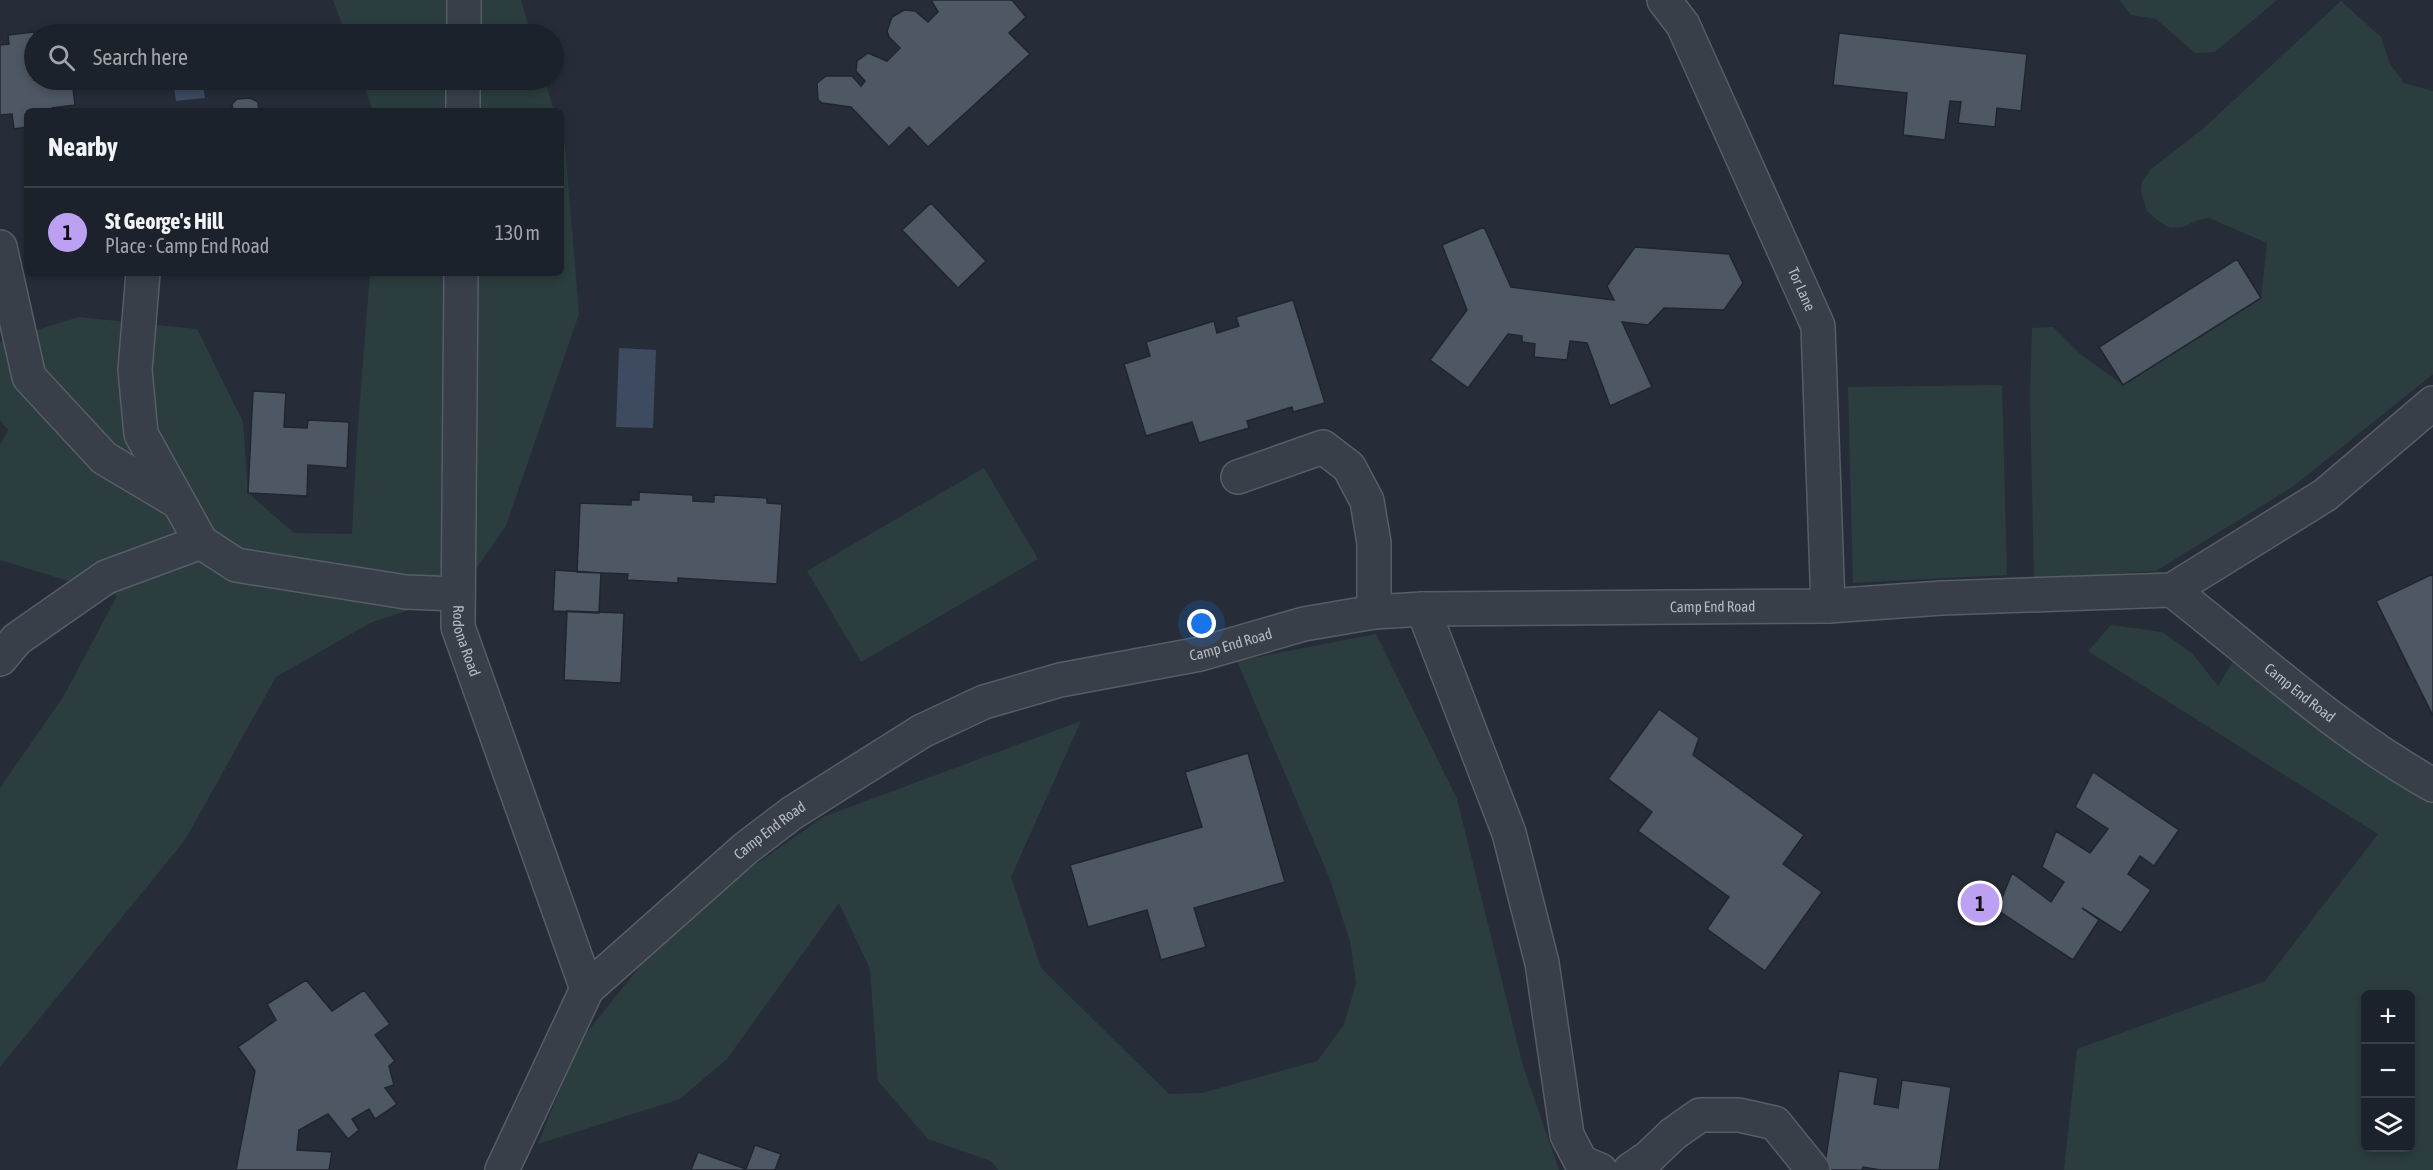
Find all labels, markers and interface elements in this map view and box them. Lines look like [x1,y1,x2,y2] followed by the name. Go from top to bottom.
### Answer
[24,24,564,90] search box
[45,41,78,74] icon: search
[93,44,188,70] text: Search here
[48,132,118,162] text: Nearby
[105,208,224,234] text: St George's Hill
[63,221,72,244] text: 1
[495,221,540,244] text: 130 m
[105,234,269,257] text: Place · Camp End Road
[1785,265,1819,314] street label: Tor Lane
[1670,598,1755,615] street label: Camp End Road
[450,605,484,679] street label: Rodona Road
[1187,609,1216,638] your location
[1188,625,1274,664] street label: Camp End Road
[2261,659,2339,726] street label: Camp End Road
[730,798,808,863] street label: Camp End Road
[1960,880,2000,926] pin: 1
[2361,990,2415,1152] map controls
[2361,990,2415,1044] button: +
[2361,1044,2415,1098] button: −
[2361,1098,2415,1152] button: layers

